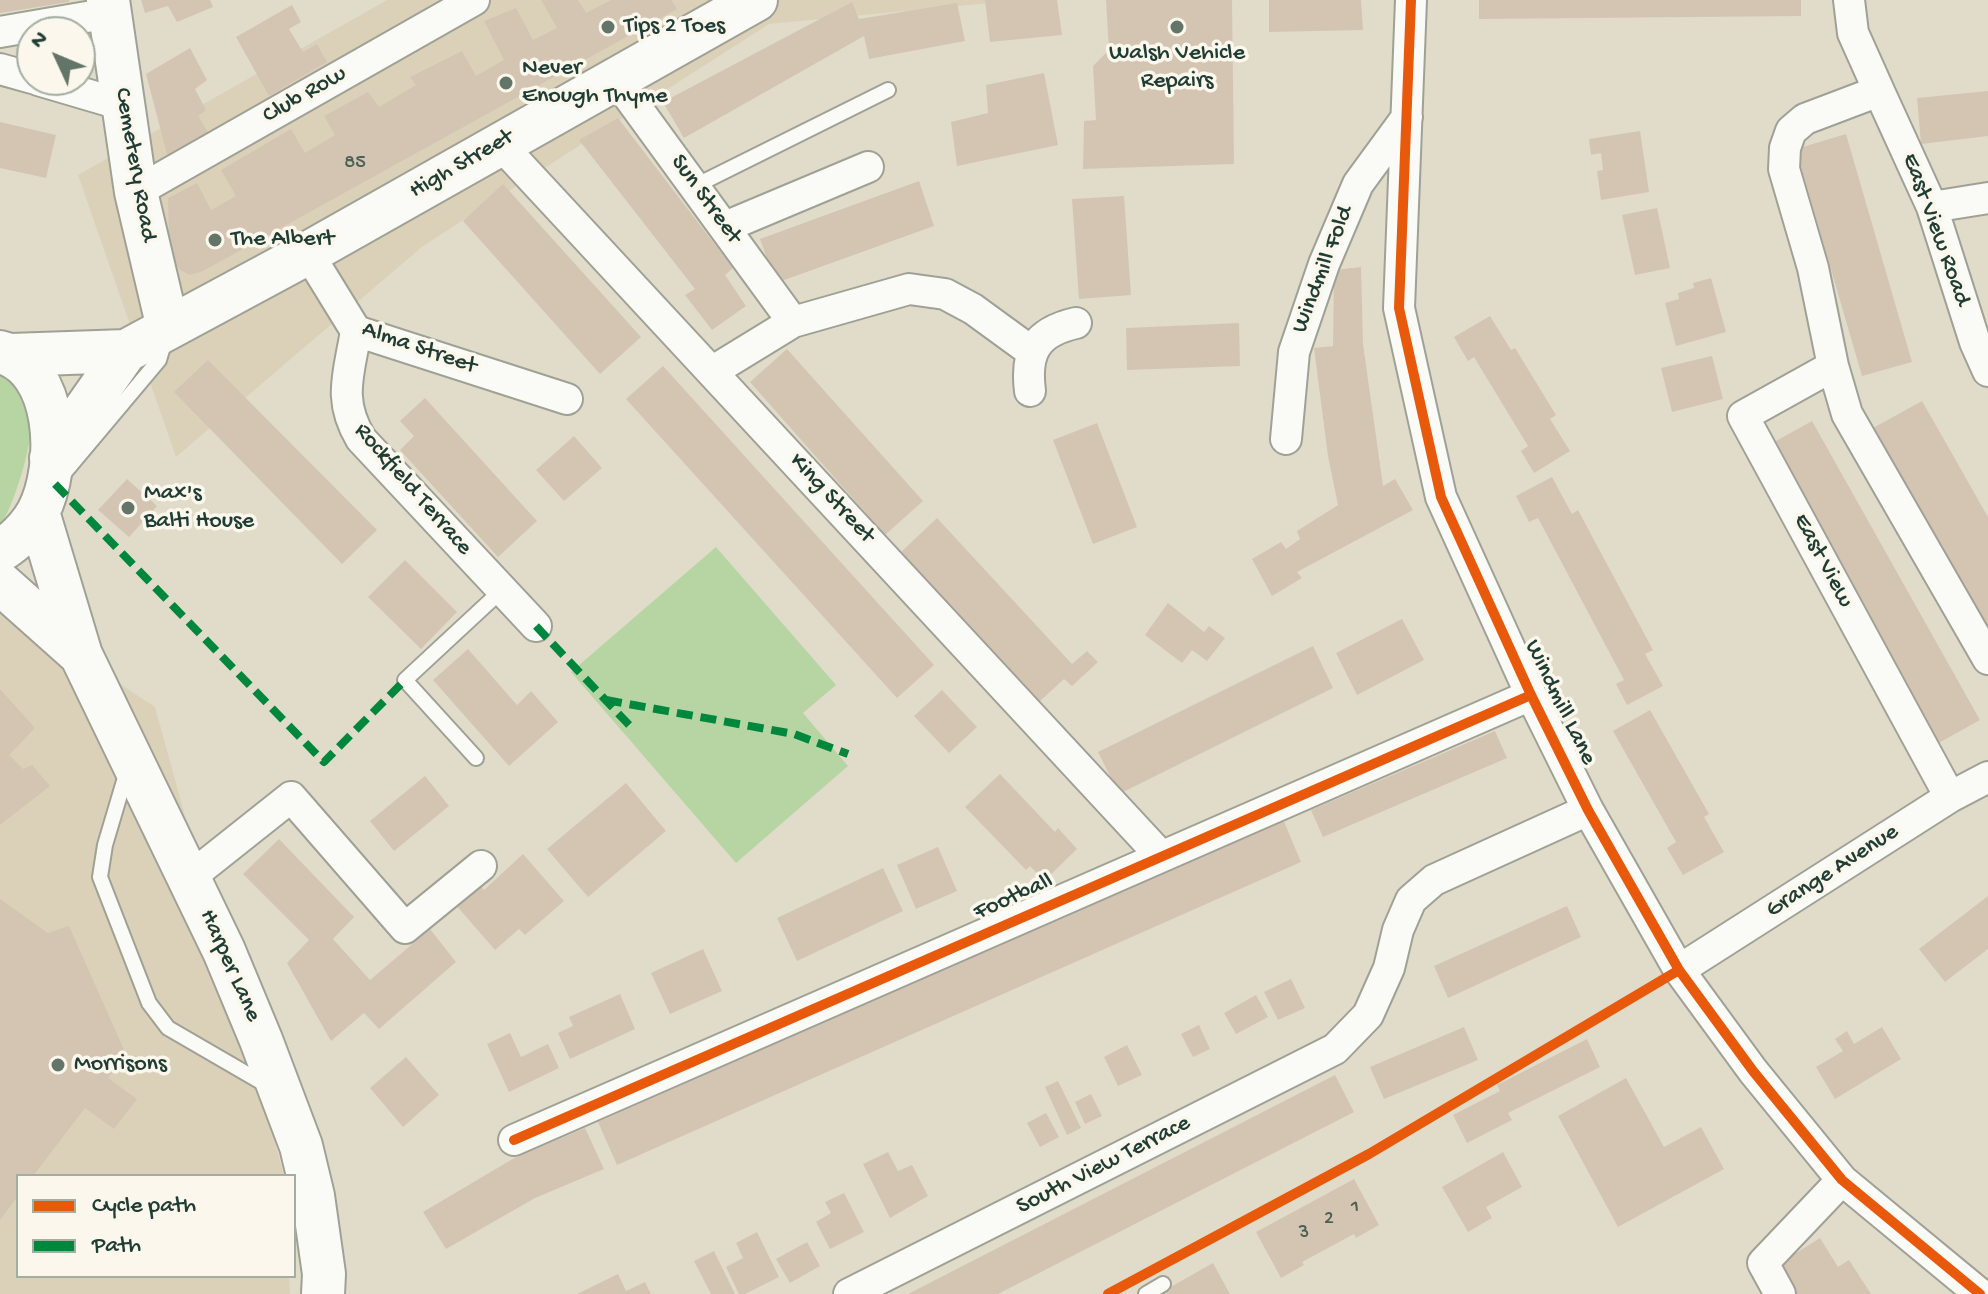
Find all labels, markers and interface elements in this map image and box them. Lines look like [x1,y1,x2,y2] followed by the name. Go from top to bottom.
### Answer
[624,13,725,41] place label: Tips 2 Toes
[16,16,96,96] north arrow
[599,18,617,36] marker: Tips 2 Toes
[1168,18,1186,36] marker: Walsh Vehicle Repairs
[26,27,55,55] text: N
[1109,40,1245,96] place label: Walsh Vehicle Repairs
[522,55,668,111] place label: Never Enough Thyme
[258,61,352,131] street label: Club Row
[497,74,515,92] marker: Never Enough Thyme
[106,86,162,244] street label: Cemetery Road
[405,124,519,206] street label: High Street
[663,150,747,250] street label: Sun Street
[1894,150,1976,310] street label: East View Road
[344,152,366,176] house number: 85
[1287,202,1361,338] street label: Windmill Fold
[231,226,334,254] place label: The Albert
[206,231,224,249] marker: The Albert
[358,316,480,382] street label: Alma Street
[347,418,477,562] street label: Rockfield Terrace
[782,448,880,550] street label: King Street
[144,480,254,536] place label: Max's Balti House
[119,499,137,517] marker: Max's Balti House
[1785,509,1859,613] street label: East View
[1516,636,1602,770] street label: Windmill Lane
[1761,818,1905,926] street label: Grange Avenue
[970,868,1058,928] street label: Football
[191,905,267,1027] street label: Harper Lane
[74,1051,167,1079] place label: Morrisons
[49,1056,67,1074] marker: Morrisons
[1012,1110,1196,1222] street label: South View Terrace
[16,1174,296,1278] legend
[92,1192,196,1221] text: Cycle path
[1351,1196,1359,1220] house number: 1
[1324,1208,1334,1232] house number: 2
[1299,1222,1309,1246] house number: 3
[92,1232,141,1261] text: Path

